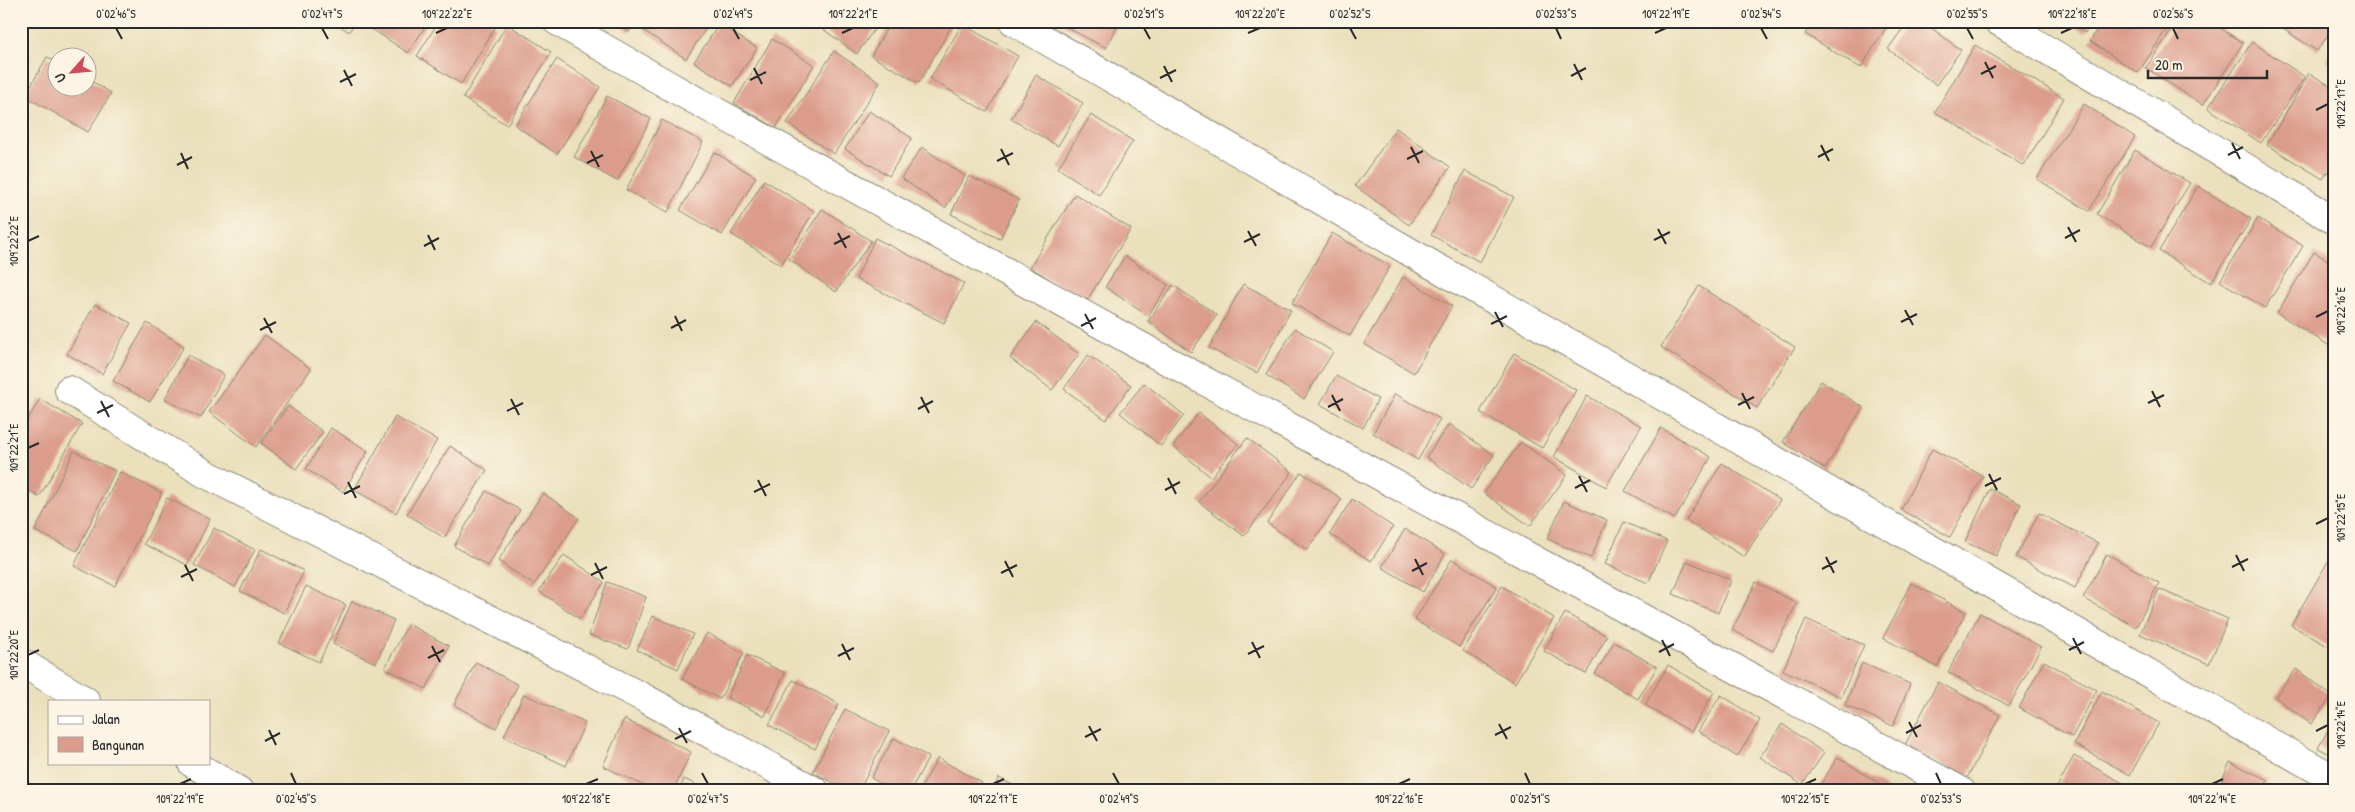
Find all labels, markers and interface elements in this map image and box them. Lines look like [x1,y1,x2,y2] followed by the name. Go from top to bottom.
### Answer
[96,5,136,22] text: 0°02'46"S
[302,5,343,22] text: 0°02'47"S
[422,5,473,22] text: 109°22'22"E
[713,5,753,22] text: 0°02'49"S
[828,5,878,22] text: 109°22'21"E
[1124,5,1164,22] text: 0°02'51"S
[1235,5,1286,22] text: 109°22'20"E
[1330,5,1371,22] text: 0°02'52"S
[1536,5,1577,22] text: 0°02'53"S
[1642,5,1691,22] text: 109°22'19"E
[1741,5,1781,22] text: 0°02'54"S
[1947,5,1988,22] text: 0°02'55"S
[2048,5,2097,22] text: 109°22'18"E
[2153,5,2194,22] text: 0°02'56"S
[48,48,98,98] north arrow
[2148,48,2266,80] scale bar
[2155,54,2182,75] text: 20 m
[50,70,70,86] text: U
[2332,79,2349,129] text: 109°22'17"E
[5,215,22,266] text: 109°22'22"E
[2332,286,2349,335] text: 109°22'16"E
[5,423,22,473] text: 109°22'21"E
[2332,493,2349,542] text: 109°22'15"E
[5,629,22,680] text: 109°22'20"E
[48,700,210,764] legend
[2332,700,2349,749] text: 109°22'14"E
[92,708,120,729] text: Jalan
[92,734,145,755] text: Bangunan
[156,790,205,807] text: 109°22'19"E
[276,790,316,807] text: 0°02'45"S
[562,790,611,807] text: 109°22'18"E
[688,790,729,807] text: 0°02'47"S
[968,790,1018,807] text: 109°22'17"E
[1099,790,1139,807] text: 0°02'49"S
[1375,790,1424,807] text: 109°22'16"E
[1510,790,1550,807] text: 0°02'51"S
[1781,790,1830,807] text: 109°22'15"E
[1921,790,1962,807] text: 0°02'53"S
[2188,790,2237,807] text: 109°22'14"E

